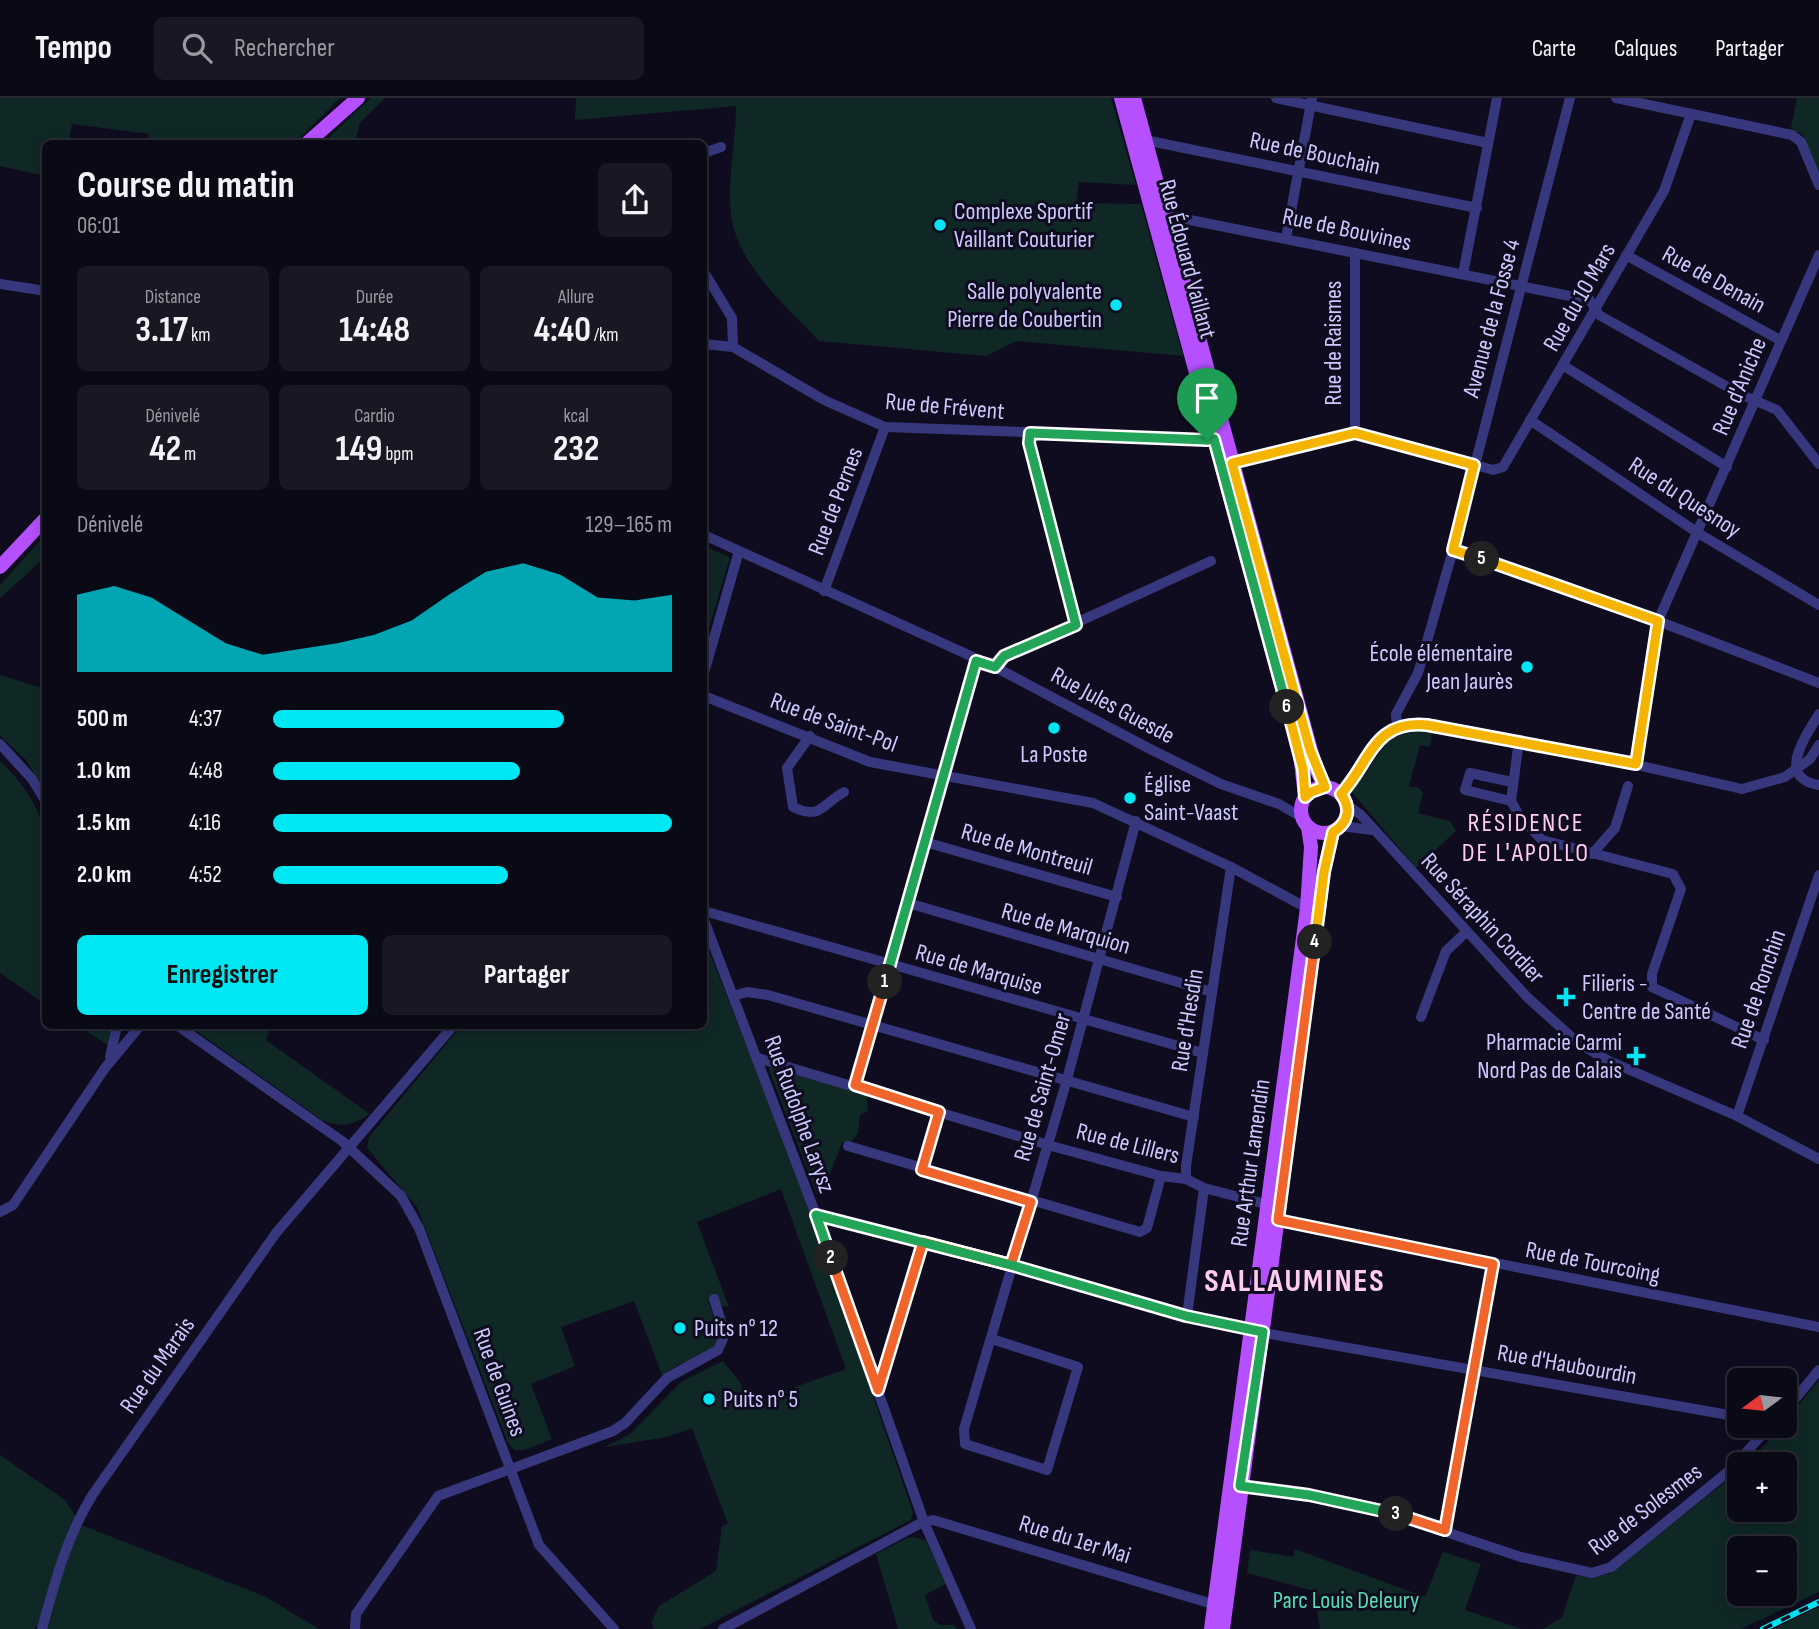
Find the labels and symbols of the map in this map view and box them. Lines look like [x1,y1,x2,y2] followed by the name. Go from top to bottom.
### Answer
[1247,126,1383,181] street label: Rue de Bouchain
[1152,176,1223,342] street label: Rue Édouard Vaillant
[954,197,1094,254] place label: Complexe Sportif Vaillant Couturier
[1280,202,1414,257] street label: Rue de Bouvines
[932,217,948,233] marker: Complexe Sportif Vaillant Couturier
[1456,236,1527,401] street label: Avenue de la Fosse 4
[1537,238,1622,356] street label: Rue du 10 Mars
[1657,239,1771,320] street label: Rue de Denain
[947,277,1102,334] place label: Salle polyvalente Pierre de Coubertin
[1319,281,1348,405] street label: Rue de Raismes
[1108,297,1124,313] marker: Salle polyvalente Pierre de Coubertin
[1706,333,1773,439] street label: Rue d'Aniche
[1177,368,1237,440] pin
[884,387,1006,426] street label: Rue de Frévent
[802,443,869,559] street label: Rue de Pernes
[1623,450,1746,544] street label: Rue du Quesnoy
[1464,542,1500,576] pin: 5
[1370,639,1513,696] place label: École élémentaire Jean Jaurès
[1519,659,1535,675] marker: École élémentaire Jean Jaurès
[1046,661,1180,750] street label: Rue Jules Guesde
[766,686,901,759] street label: Rue de Saint-Pol
[1270,690,1304,724] pin: 6
[1046,720,1062,736] marker: La Poste
[1020,740,1088,769] place label: La Poste
[1144,770,1238,827] place label: Église Saint-Vaast
[1122,790,1138,806] marker: Église Saint-Vaast
[1462,808,1590,869] district label: RÉSIDENCE DE L'APOLLO
[958,817,1096,882] street label: Rue de Montreuil
[1415,847,1551,990] street label: Rue Séraphin Cordier
[998,896,1134,961] street label: Rue de Marquion
[1298,924,1332,960] pin: 4
[1725,926,1792,1052] street label: Rue de Ronchin
[912,938,1046,1001] street label: Rue de Marquise
[868,964,903,1000] pin: 1
[1165,967,1210,1073] street label: Rue d'Hesdin
[1582,969,1711,1026] place label: Filieris - Centre de Santé
[1556,987,1576,1007] marker: Filieris - Centre de Santé
[1008,1010,1077,1164] street label: Rue de Saint-Omer
[1477,1028,1622,1085] place label: Pharmacie Carmi Nord Pas de Calais
[758,1032,842,1197] street label: Rue Rudolphe Larysz
[1628,1048,1644,1064] marker: Pharmacie Carmi Nord Pas de Calais
[1224,1077,1277,1249] street label: Rue Arthur Lamendin
[1073,1117,1182,1170] street label: Rue de Lillers
[1523,1235,1663,1290] street label: Rue de Tourcoing
[814,1240,848,1276] pin: 2
[1204,1262,1386,1301] district label: SALLAUMINES
[114,1312,201,1419] street label: Rue du Marais
[694,1314,778,1343] place label: Puits n° 12
[672,1320,688,1336] marker: Puits n° 12
[467,1324,533,1440] street label: Rue de Guines
[1495,1338,1639,1391] street label: Rue d'Haubourdin
[1727,1368,1797,1438] north arrow
[723,1385,798,1414] place label: Puits n° 5
[701,1391,717,1407] marker: Puits n° 5
[1583,1457,1708,1562] street label: Rue de Solesmes
[1378,1496,1414,1532] pin: 3
[1016,1509,1134,1570] street label: Rue du 1er Mai
[1273,1586,1419,1615] park label: Parc Louis Deleury

